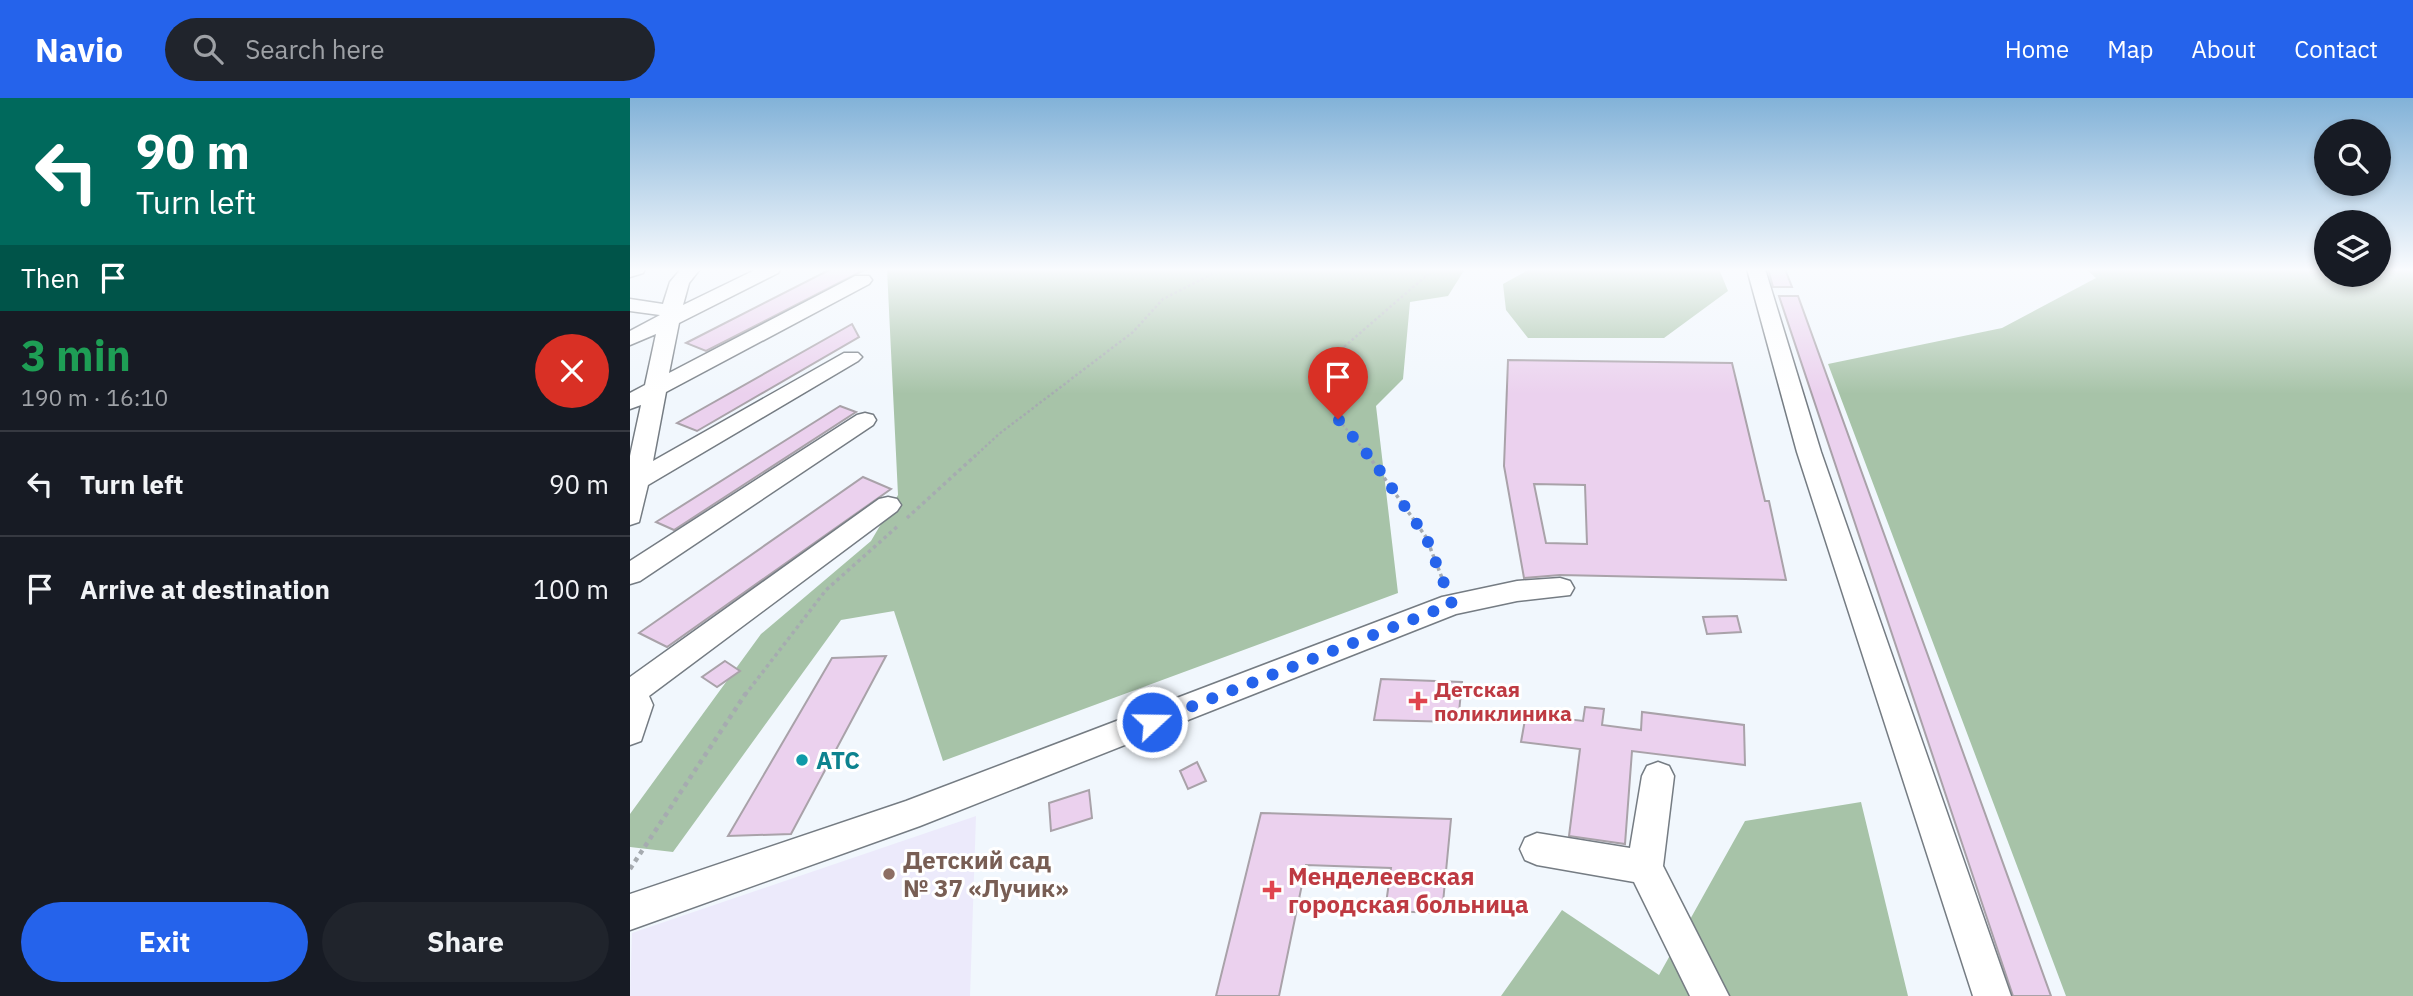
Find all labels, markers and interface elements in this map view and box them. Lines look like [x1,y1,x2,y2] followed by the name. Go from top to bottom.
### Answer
[165,18,655,81] search box
[35,28,123,71] text: Navio
[189,30,227,68] icon: search
[245,32,385,66] text: Search here
[2005,33,2069,65] text: Home
[2107,33,2153,65] text: Map
[2191,33,2256,65] text: About
[2294,33,2378,65] text: Contact
[136,119,250,182] text: 90 m
[2314,119,2391,287] map controls
[2314,119,2391,196] button: search
[21,126,112,217] icon: left
[136,181,256,223] text: Turn left
[2314,210,2391,287] button: layers
[94,259,132,297] icon: arrive
[21,261,80,295] text: Then
[21,328,131,383] text: 3 min
[535,334,609,408] button: close
[1308,347,1368,419] pin
[1319,358,1357,396] icon: arrive
[21,382,168,412] text: 190 m · 16:10
[21,465,59,503] icon: left
[80,467,183,501] text: Turn left
[549,467,609,501] text: 90 m
[21,570,59,608] icon: arrive
[80,572,330,606] text: Arrive at destination
[533,572,609,606] text: 100 m
[1434,675,1572,727] place label: Детская поликлиника
[1115,685,1189,759] position arrow
[1408,691,1428,711] marker: Детская поликлиника
[816,744,860,776] place label: АТС
[794,752,810,768] marker: АТС
[903,844,1069,904] place label: Детский сад № 37 «Лучик»
[1288,860,1529,920] place label: Менделеевская городская больница
[881,866,897,882] marker: Детский сад № 37 «Лучик»
[1262,880,1282,900] marker: Менделеевская городская больница
[21,902,308,982] button: Exit
[322,902,609,982] button: Share

